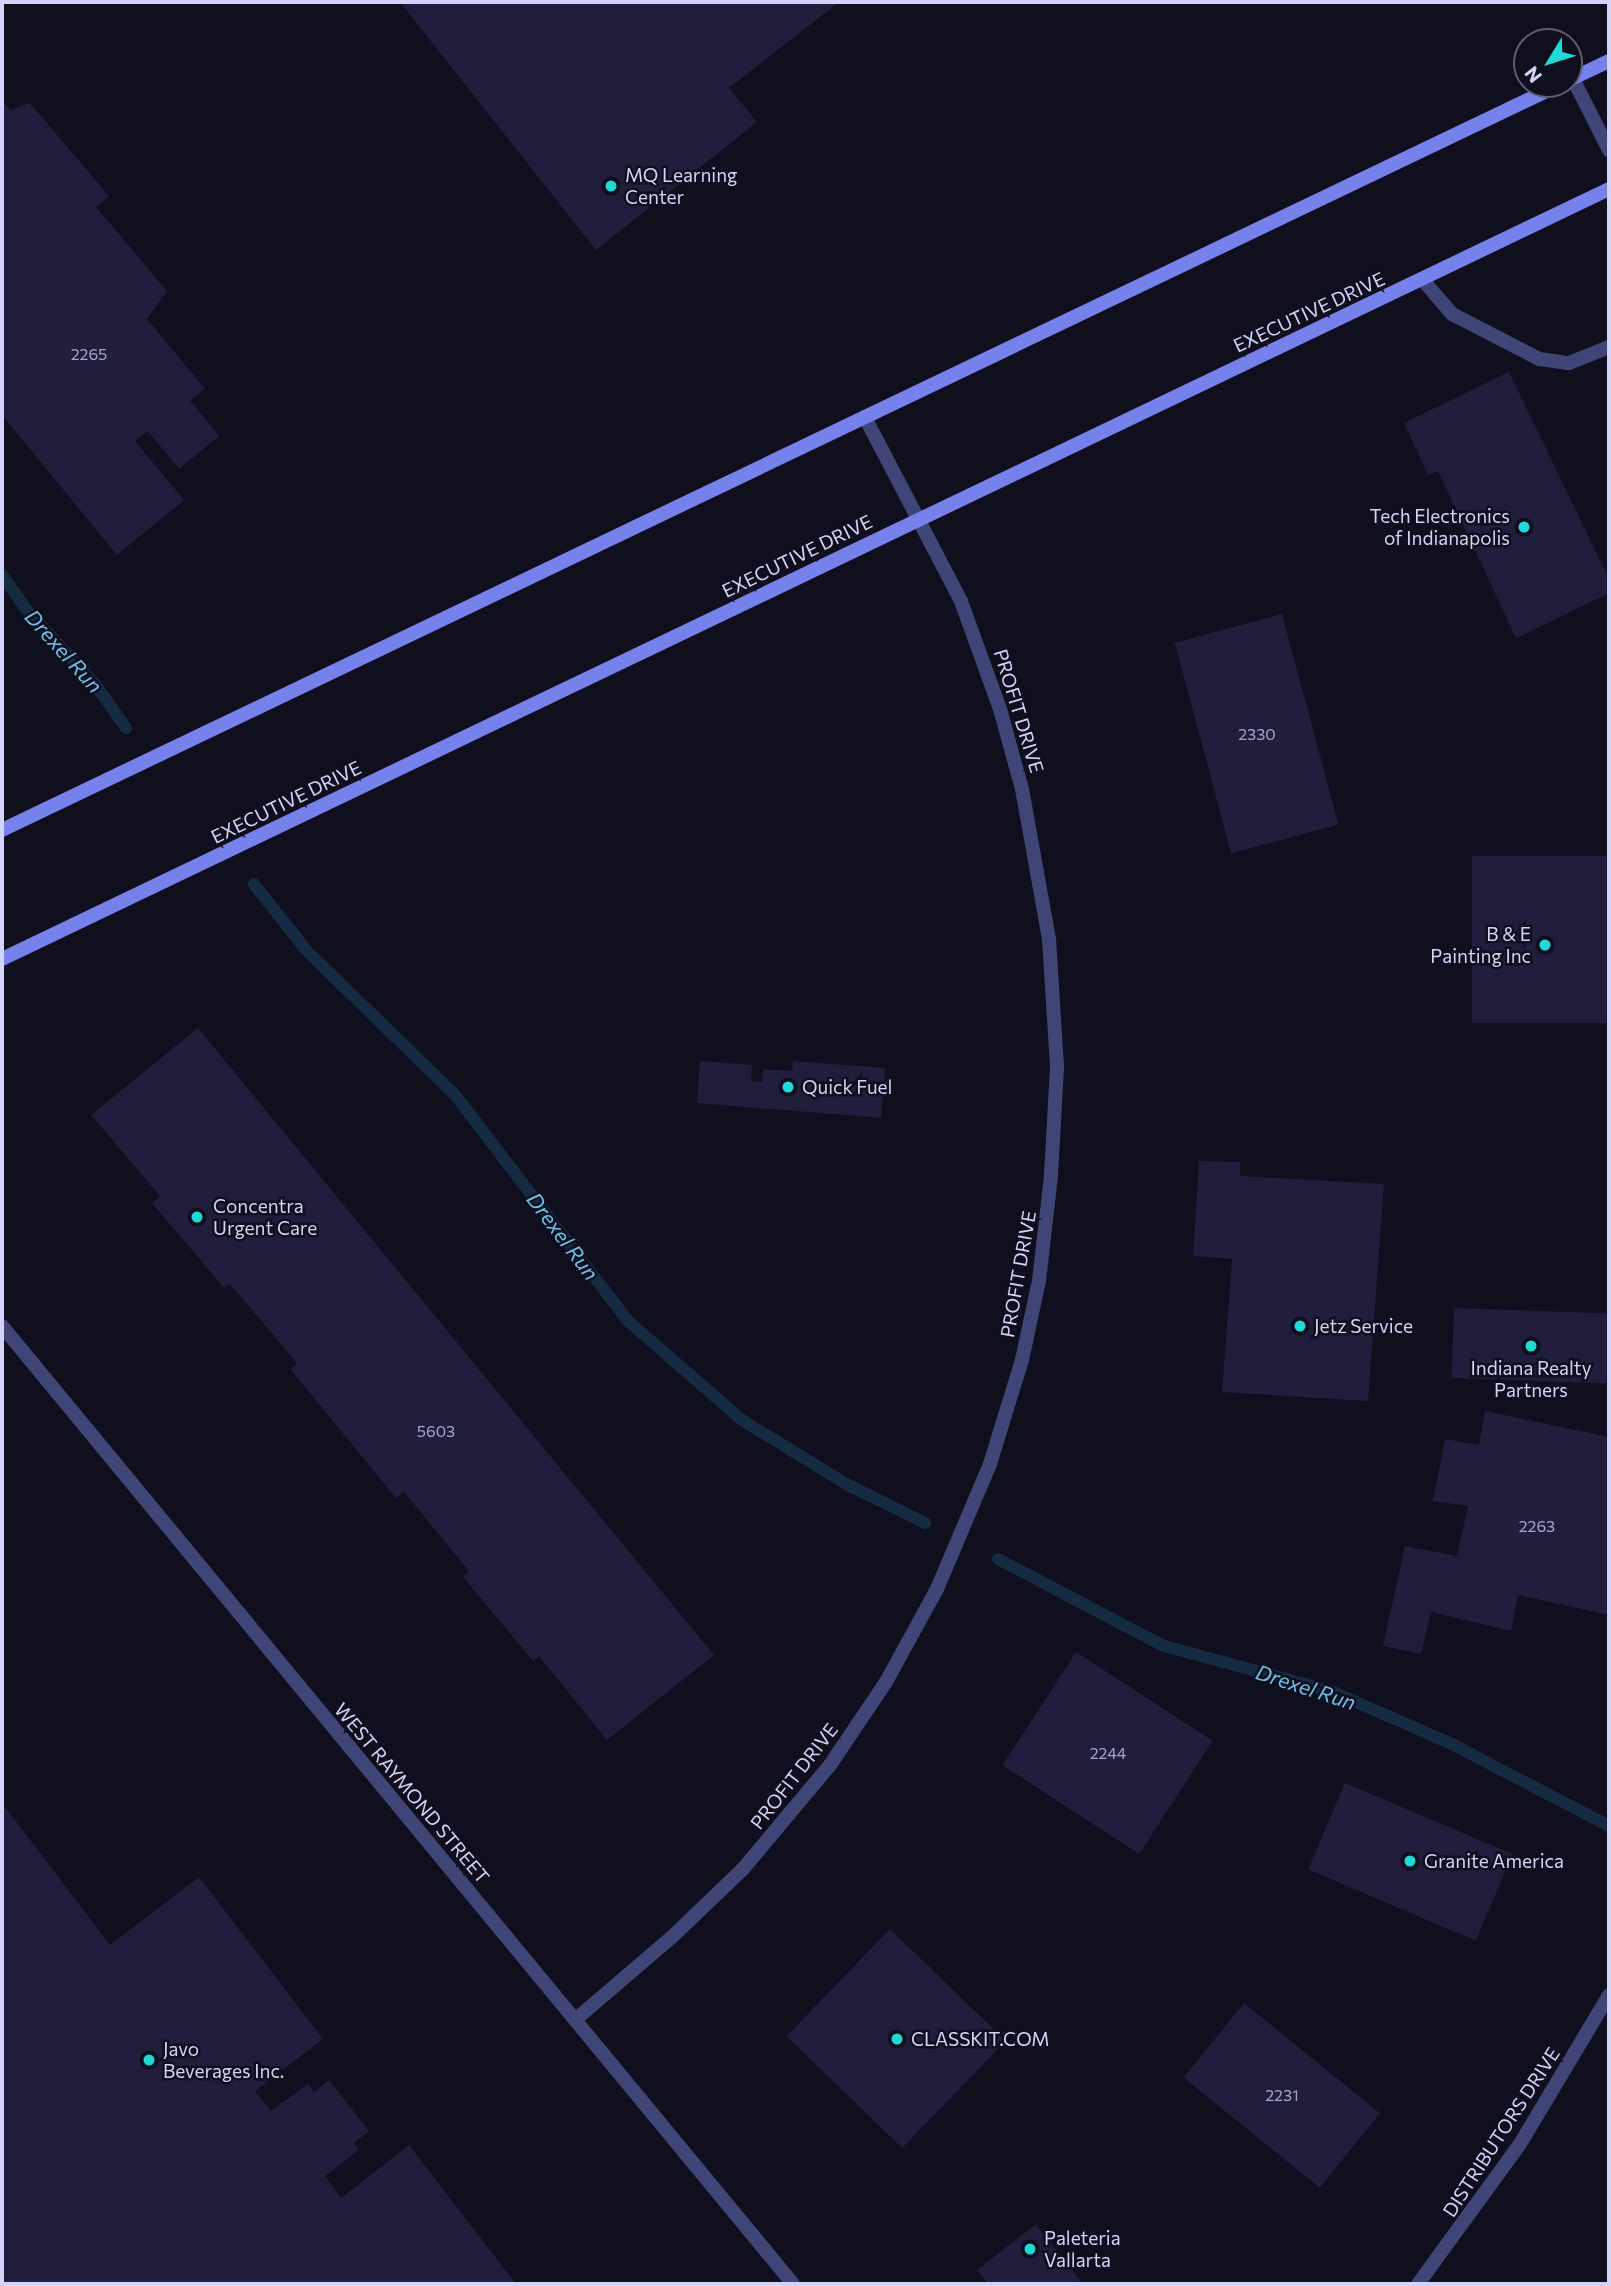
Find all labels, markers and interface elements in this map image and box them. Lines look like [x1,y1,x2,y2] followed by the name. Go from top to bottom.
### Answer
[1513,28,1583,98] north arrow
[1519,62,1546,88] text: N
[625,164,737,208] place label: MQ Learning Center
[603,178,619,194] marker: MQ Learning Center
[1230,267,1388,357] street label: EXECUTIVE DRIVE
[71,344,107,364] house number: 2265
[1370,505,1510,549] place label: Tech Electronics of Indianapolis
[718,510,876,602] street label: EXECUTIVE DRIVE
[1516,519,1532,535] marker: Tech Electronics of Indianapolis
[20,604,108,698] water label: Drexel Run
[989,646,1049,776] street label: PROFIT DRIVE
[1238,724,1276,744] house number: 2330
[207,756,365,848] street label: EXECUTIVE DRIVE
[1430,923,1531,967] place label: B & E Painting Inc
[1537,937,1553,953] marker: B & E Painting Inc
[802,1076,892,1098] place label: Quick Fuel
[780,1079,796,1095] marker: Quick Fuel
[522,1187,604,1285] water label: Drexel Run
[213,1195,317,1239] place label: Concentra Urgent Care
[187,1207,207,1227] marker: Concentra Urgent Care
[996,1209,1040,1339] street label: PROFIT DRIVE
[1314,1315,1413,1337] place label: Jetz Service
[1292,1318,1308,1334] marker: Jetz Service
[1523,1338,1539,1354] marker: Indiana Realty Partners
[1471,1357,1591,1401] place label: Indiana Realty Partners
[417,1421,455,1441] house number: 5603
[1519,1516,1555,1536] house number: 2263
[1253,1659,1359,1715] water label: Drexel Run
[330,1698,494,1888] street label: WEST RAYMOND STREET
[746,1718,842,1834] street label: PROFIT DRIVE
[1090,1743,1126,1763] house number: 2244
[1424,1850,1564,1872] place label: Granite America
[1402,1853,1418,1869] marker: Granite America
[911,2028,1049,2050] place label: CLASSKIT.COM
[889,2031,905,2047] marker: CLASSKIT.COM
[163,2038,284,2082] place label: Javo Beverages Inc.
[1438,2043,1564,2221] street label: DISTRIBUTORS DRIVE
[141,2052,157,2068] marker: Javo Beverages Inc.
[1265,2085,1299,2105] house number: 2231
[1044,2227,1121,2271] place label: Paleteria Vallarta
[1022,2241,1038,2257] marker: Paleteria Vallarta

